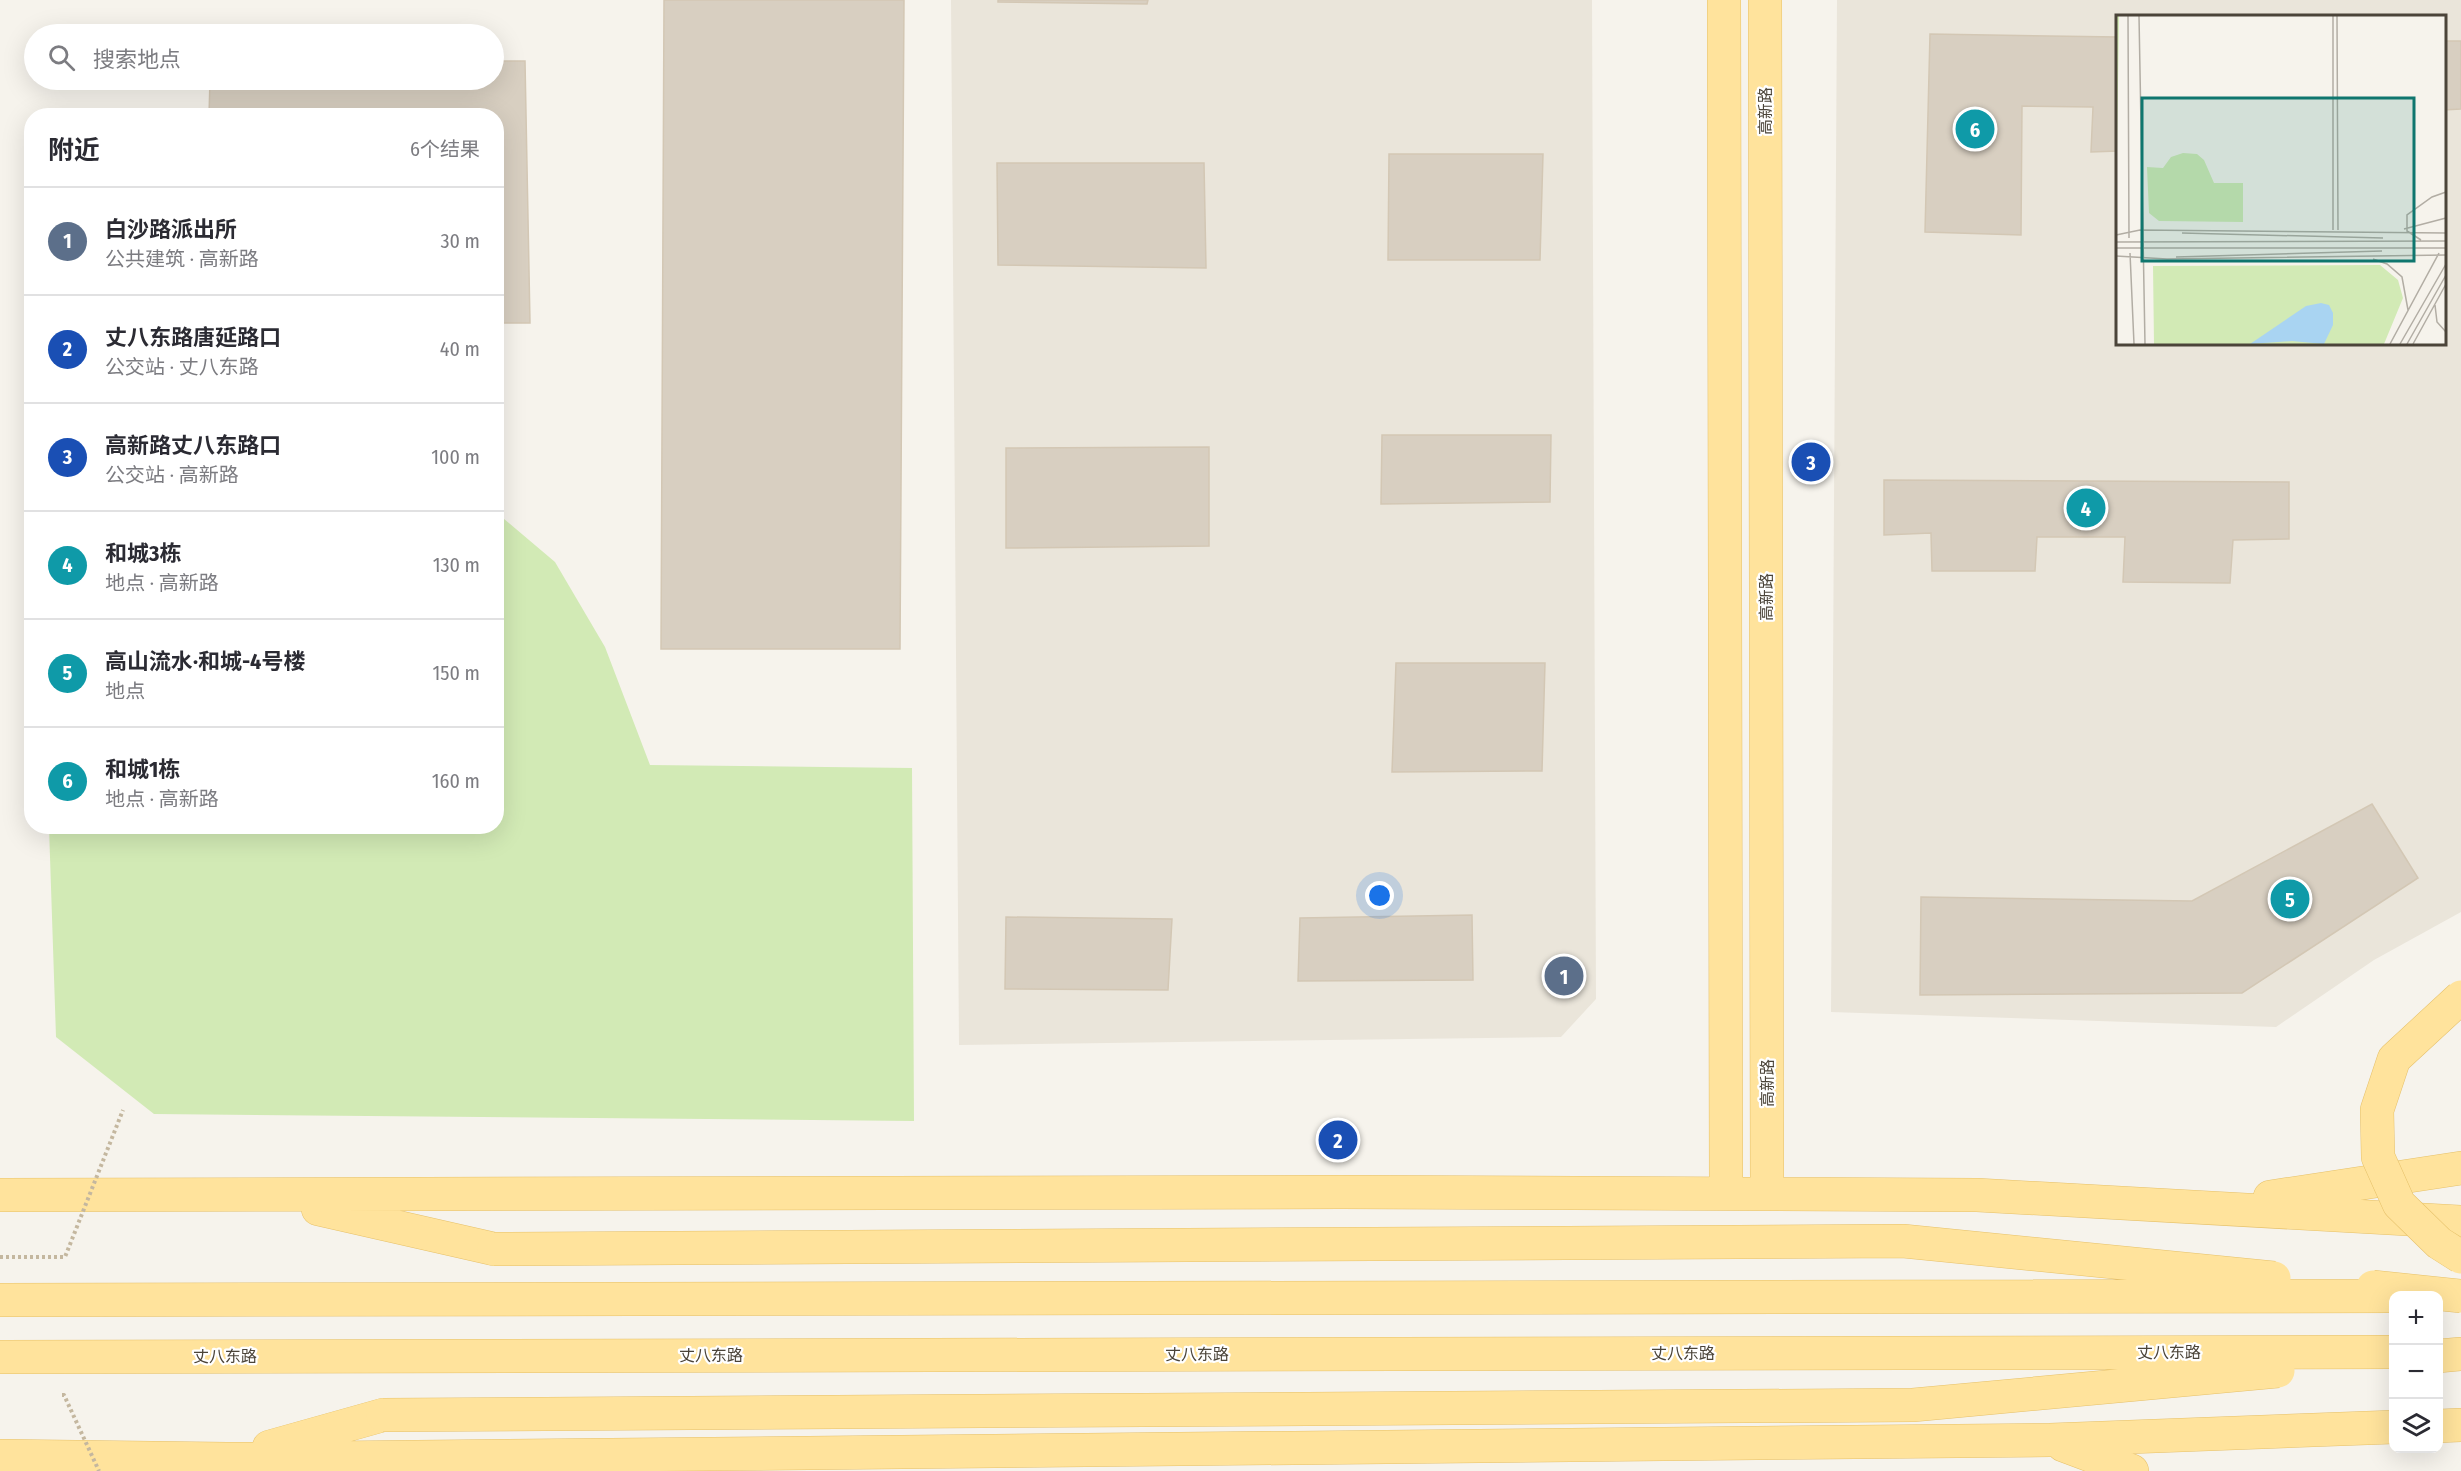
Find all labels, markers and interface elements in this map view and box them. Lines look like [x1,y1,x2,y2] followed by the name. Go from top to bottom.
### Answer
[2116,15,2446,345] inset map
[24,24,504,90] search box
[45,41,78,74] icon: search
[93,46,181,73] text: 搜索地点
[1756,87,1775,135] street label: 高新路
[1956,106,1994,152] pin: 6
[48,135,100,166] text: 附近
[410,137,480,161] text: 6个结果
[105,216,237,243] text: 白沙路派出所
[63,229,72,253] text: 1
[440,229,480,253] text: 30 m
[105,247,259,271] text: 公共建筑 · 高新路
[105,324,281,351] text: 丈八东路唐延路口
[63,337,72,361] text: 2
[440,337,480,361] text: 40 m
[105,355,259,379] text: 公交站 · 丈八东路
[105,432,281,459] text: 高新路丈八东路口
[1792,440,1830,484] pin: 3
[63,445,72,469] text: 3
[431,445,480,469] text: 100 m
[105,463,239,487] text: 公交站 · 高新路
[2066,486,2106,530] pin: 4
[105,540,181,567] text: 和城3栋
[62,553,73,577] text: 4
[433,553,480,577] text: 130 m
[105,571,219,595] text: 地点 · 高新路
[1757,573,1776,621] street label: 高新路
[105,648,305,675] text: 高山流水·和城-4号楼
[63,661,72,685] text: 5
[433,661,480,685] text: 150 m
[105,679,145,703] text: 地点
[105,756,180,783] text: 和城1栋
[62,769,73,793] text: 6
[432,769,480,793] text: 160 m
[105,787,219,811] text: 地点 · 高新路
[2270,876,2310,922] pin: 5
[1365,881,1394,910] your location
[1544,954,1584,998] pin: 1
[1758,1059,1777,1107] street label: 高新路
[1318,1118,1358,1162] pin: 2
[2389,1291,2443,1453] map controls
[2389,1291,2443,1345] button: +
[2137,1343,2201,1362] street label: 丈八东路
[1651,1344,1715,1363] street label: 丈八东路
[1165,1345,1229,1364] street label: 丈八东路
[2389,1345,2443,1399] button: −
[679,1346,743,1365] street label: 丈八东路
[193,1347,257,1366] street label: 丈八东路
[2389,1399,2443,1453] button: layers

